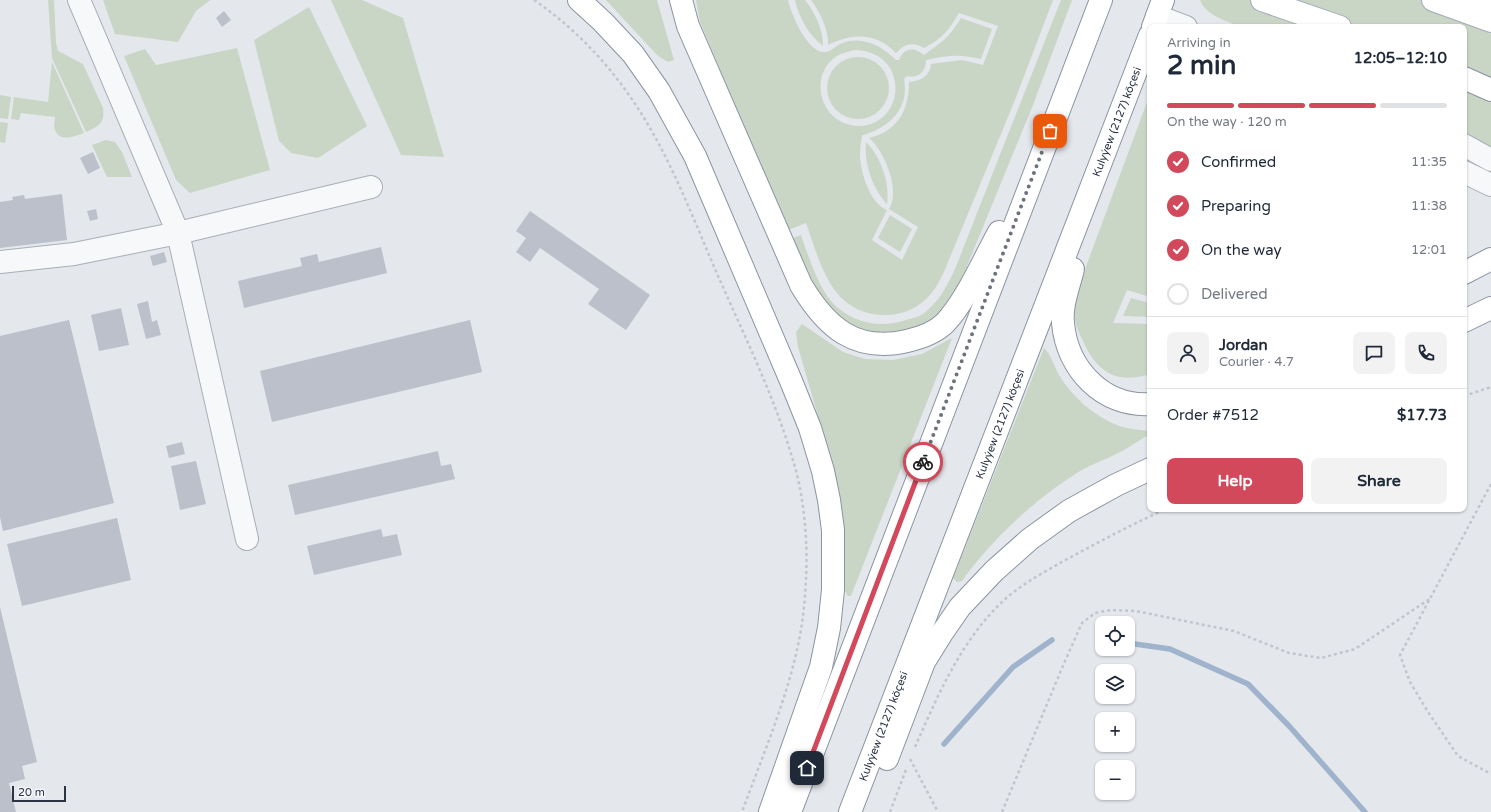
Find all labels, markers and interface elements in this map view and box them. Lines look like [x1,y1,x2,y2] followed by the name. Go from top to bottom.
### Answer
[1167,35,1231,51] text: Arriving in
[1354,49,1447,67] text: 12:05–12:10
[1167,50,1236,81] text: 2 min
[1089,65,1144,178] street label: Kulyýew (2127) köçesi
[1033,114,1067,148] pin
[1167,114,1287,130] text: On the way · 120 m
[1039,120,1061,142] icon: bag
[1167,151,1189,173] icon: check
[1201,153,1276,171] text: Confirmed
[1411,154,1447,170] text: 11:35
[1167,195,1189,217] icon: check
[1201,197,1271,215] text: Preparing
[1411,198,1447,214] text: 11:38
[1167,239,1189,261] icon: check
[1201,241,1281,259] text: On the way
[1411,242,1447,258] text: 12:01
[1201,285,1268,303] text: Delivered
[1167,332,1209,374] button: person
[1353,332,1395,374] button: chat
[1405,332,1447,374] button: phone
[1219,336,1268,354] text: Jordan
[1219,354,1294,370] text: Courier · 4.7
[973,367,1027,481] street label: Kulyýew (2127) köçesi
[1167,406,1259,424] text: Order #7512
[1397,406,1447,424] text: $17.73
[903,442,943,482] courier
[912,451,934,473] icon: bike
[1167,458,1303,504] button: Help
[1311,458,1447,504] button: Share
[1095,616,1135,800] map controls
[1095,616,1135,656] button: locate
[1095,664,1135,704] button: layers
[856,669,910,783] street label: Kulyýew (2127) köçesi
[1095,712,1135,752] button: +
[790,751,824,785] pin
[796,757,818,779] icon: home
[1095,760,1135,800] button: −
[12,784,66,803] scale bar
[18,786,45,799] text: 20 m

